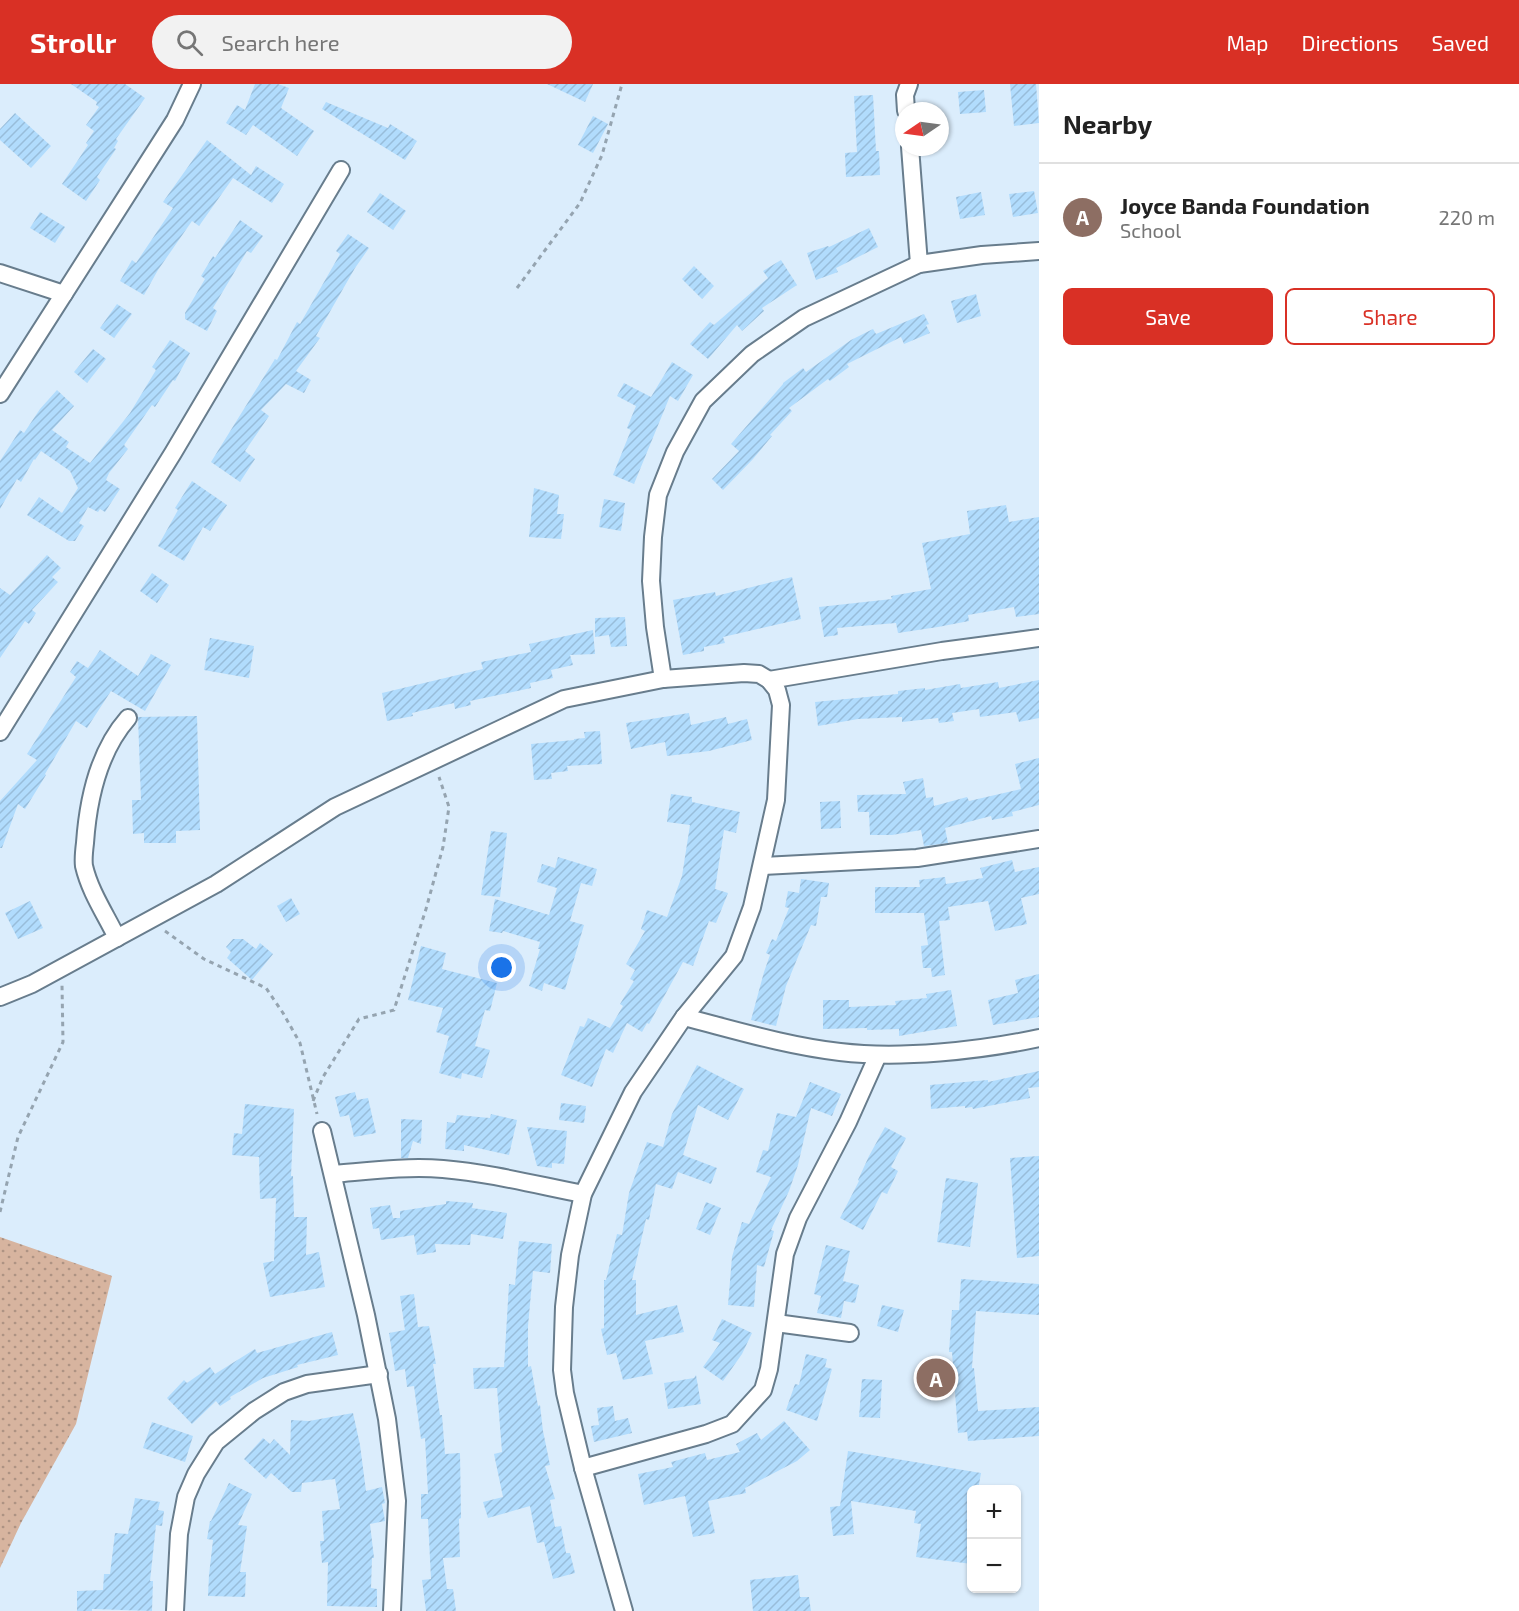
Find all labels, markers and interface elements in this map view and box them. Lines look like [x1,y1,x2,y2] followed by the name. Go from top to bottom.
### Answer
[152,15,572,69] search box
[30,25,116,59] text: Strollr
[173,26,206,59] icon: search
[221,29,340,55] text: Search here
[1226,30,1269,55] text: Map
[1302,30,1398,55] text: Directions
[1431,30,1489,55] text: Saved
[895,102,949,156] north arrow
[1063,108,1152,139] text: Nearby
[1120,192,1370,218] text: Joyce Banda Foundation
[1076,205,1089,229] text: A
[1438,205,1495,229] text: 220 m
[1120,218,1181,242] text: School
[1063,288,1273,345] button: Save
[1285,288,1495,345] button: Share
[487,953,516,982] your location
[916,1356,956,1400] pin: A
[967,1485,1021,1593] map controls
[967,1485,1021,1539] button: +
[967,1539,1021,1593] button: −

